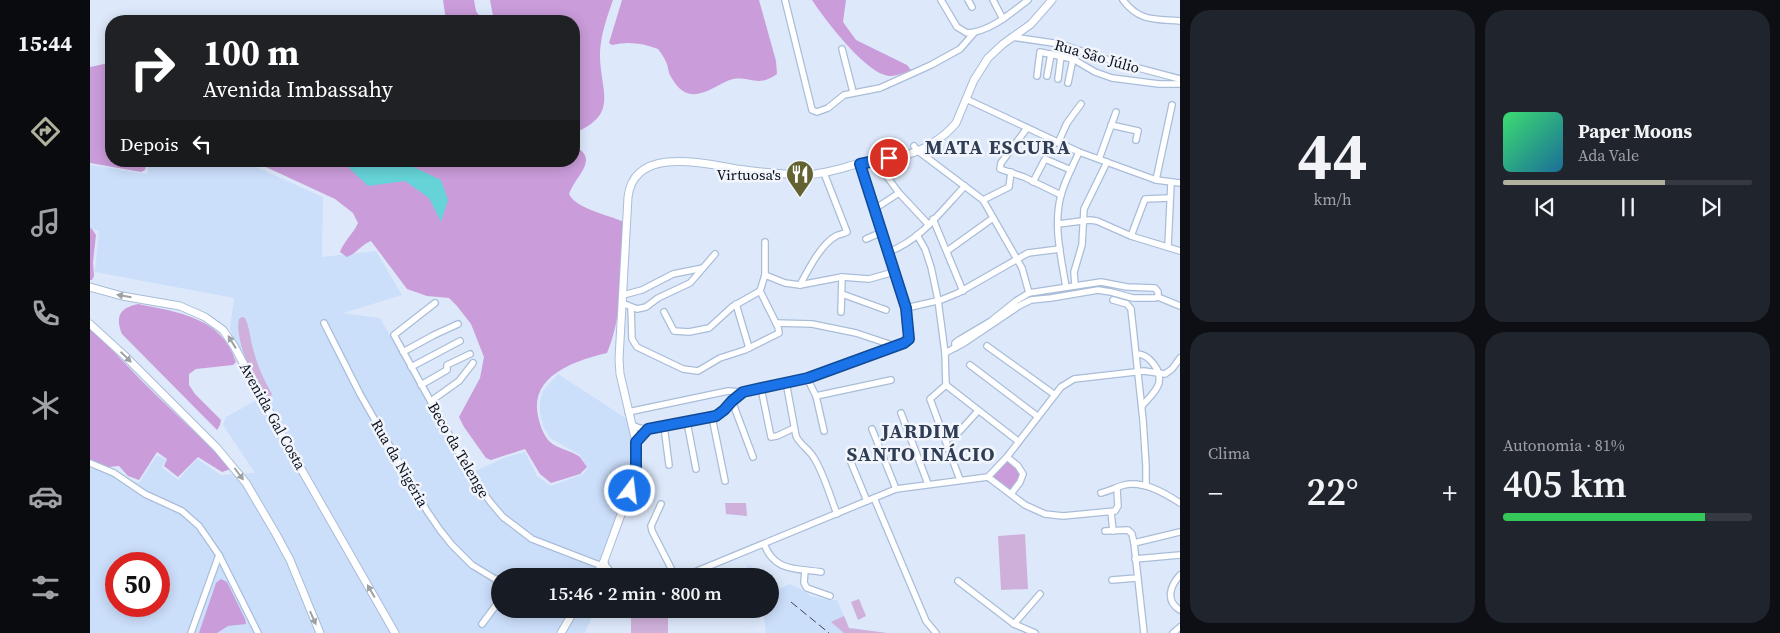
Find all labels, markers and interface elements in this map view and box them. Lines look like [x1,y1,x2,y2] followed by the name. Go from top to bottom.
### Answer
[18,28,72,58] text: 15:44
[203,29,299,77] text: 100 m
[1052,34,1142,78] street label: Rua São Júlio
[120,35,185,100] icon: right
[203,74,393,104] text: Avenida Imbassahy
[1297,111,1368,200] text: 44
[28,114,63,149] icon: directions
[1578,118,1692,144] text: Paper Moons
[188,130,216,158] icon: left
[120,131,178,157] text: Depois
[925,133,1071,161] district label: MATA ESCURA
[868,137,910,179] pin
[875,144,903,172] icon: arrive
[1578,144,1639,166] text: Ada Vale
[785,159,815,198] restaurant icon: Virtuosa's
[716,164,781,185] place label: Virtuosa's
[1313,188,1352,210] text: km/h
[1531,193,1559,221] icon: previous
[1614,193,1642,221] icon: pause
[1697,193,1725,221] icon: next
[28,205,63,240] icon: music
[115,292,131,300] one-way arrow
[28,296,63,331] icon: phone
[227,336,236,349] one-way arrow
[120,351,132,363] one-way arrow
[235,359,311,474] street label: Avenida Gal Costa
[28,388,63,423] icon: climate
[423,398,495,502] street label: Beco da Telenge
[366,415,434,511] street label: Rua da Nigéria
[846,417,996,468] district label: JARDIM SANTO INÁCIO
[1503,434,1625,456] text: Autonomia · 81%
[1208,442,1250,464] text: Clima
[1503,458,1627,510] text: 405 km
[603,464,655,516] position arrow
[1307,466,1358,518] text: 22°
[233,467,244,480] one-way arrow
[1208,474,1223,512] text: −
[1442,474,1457,512] text: +
[28,479,63,514] icon: car
[105,552,170,617] speed limit sign: 50
[28,570,63,605] icon: filters
[548,580,722,606] text: 15:46 · 2 min · 800 m
[367,583,375,598] one-way arrow
[309,611,317,625] one-way arrow

